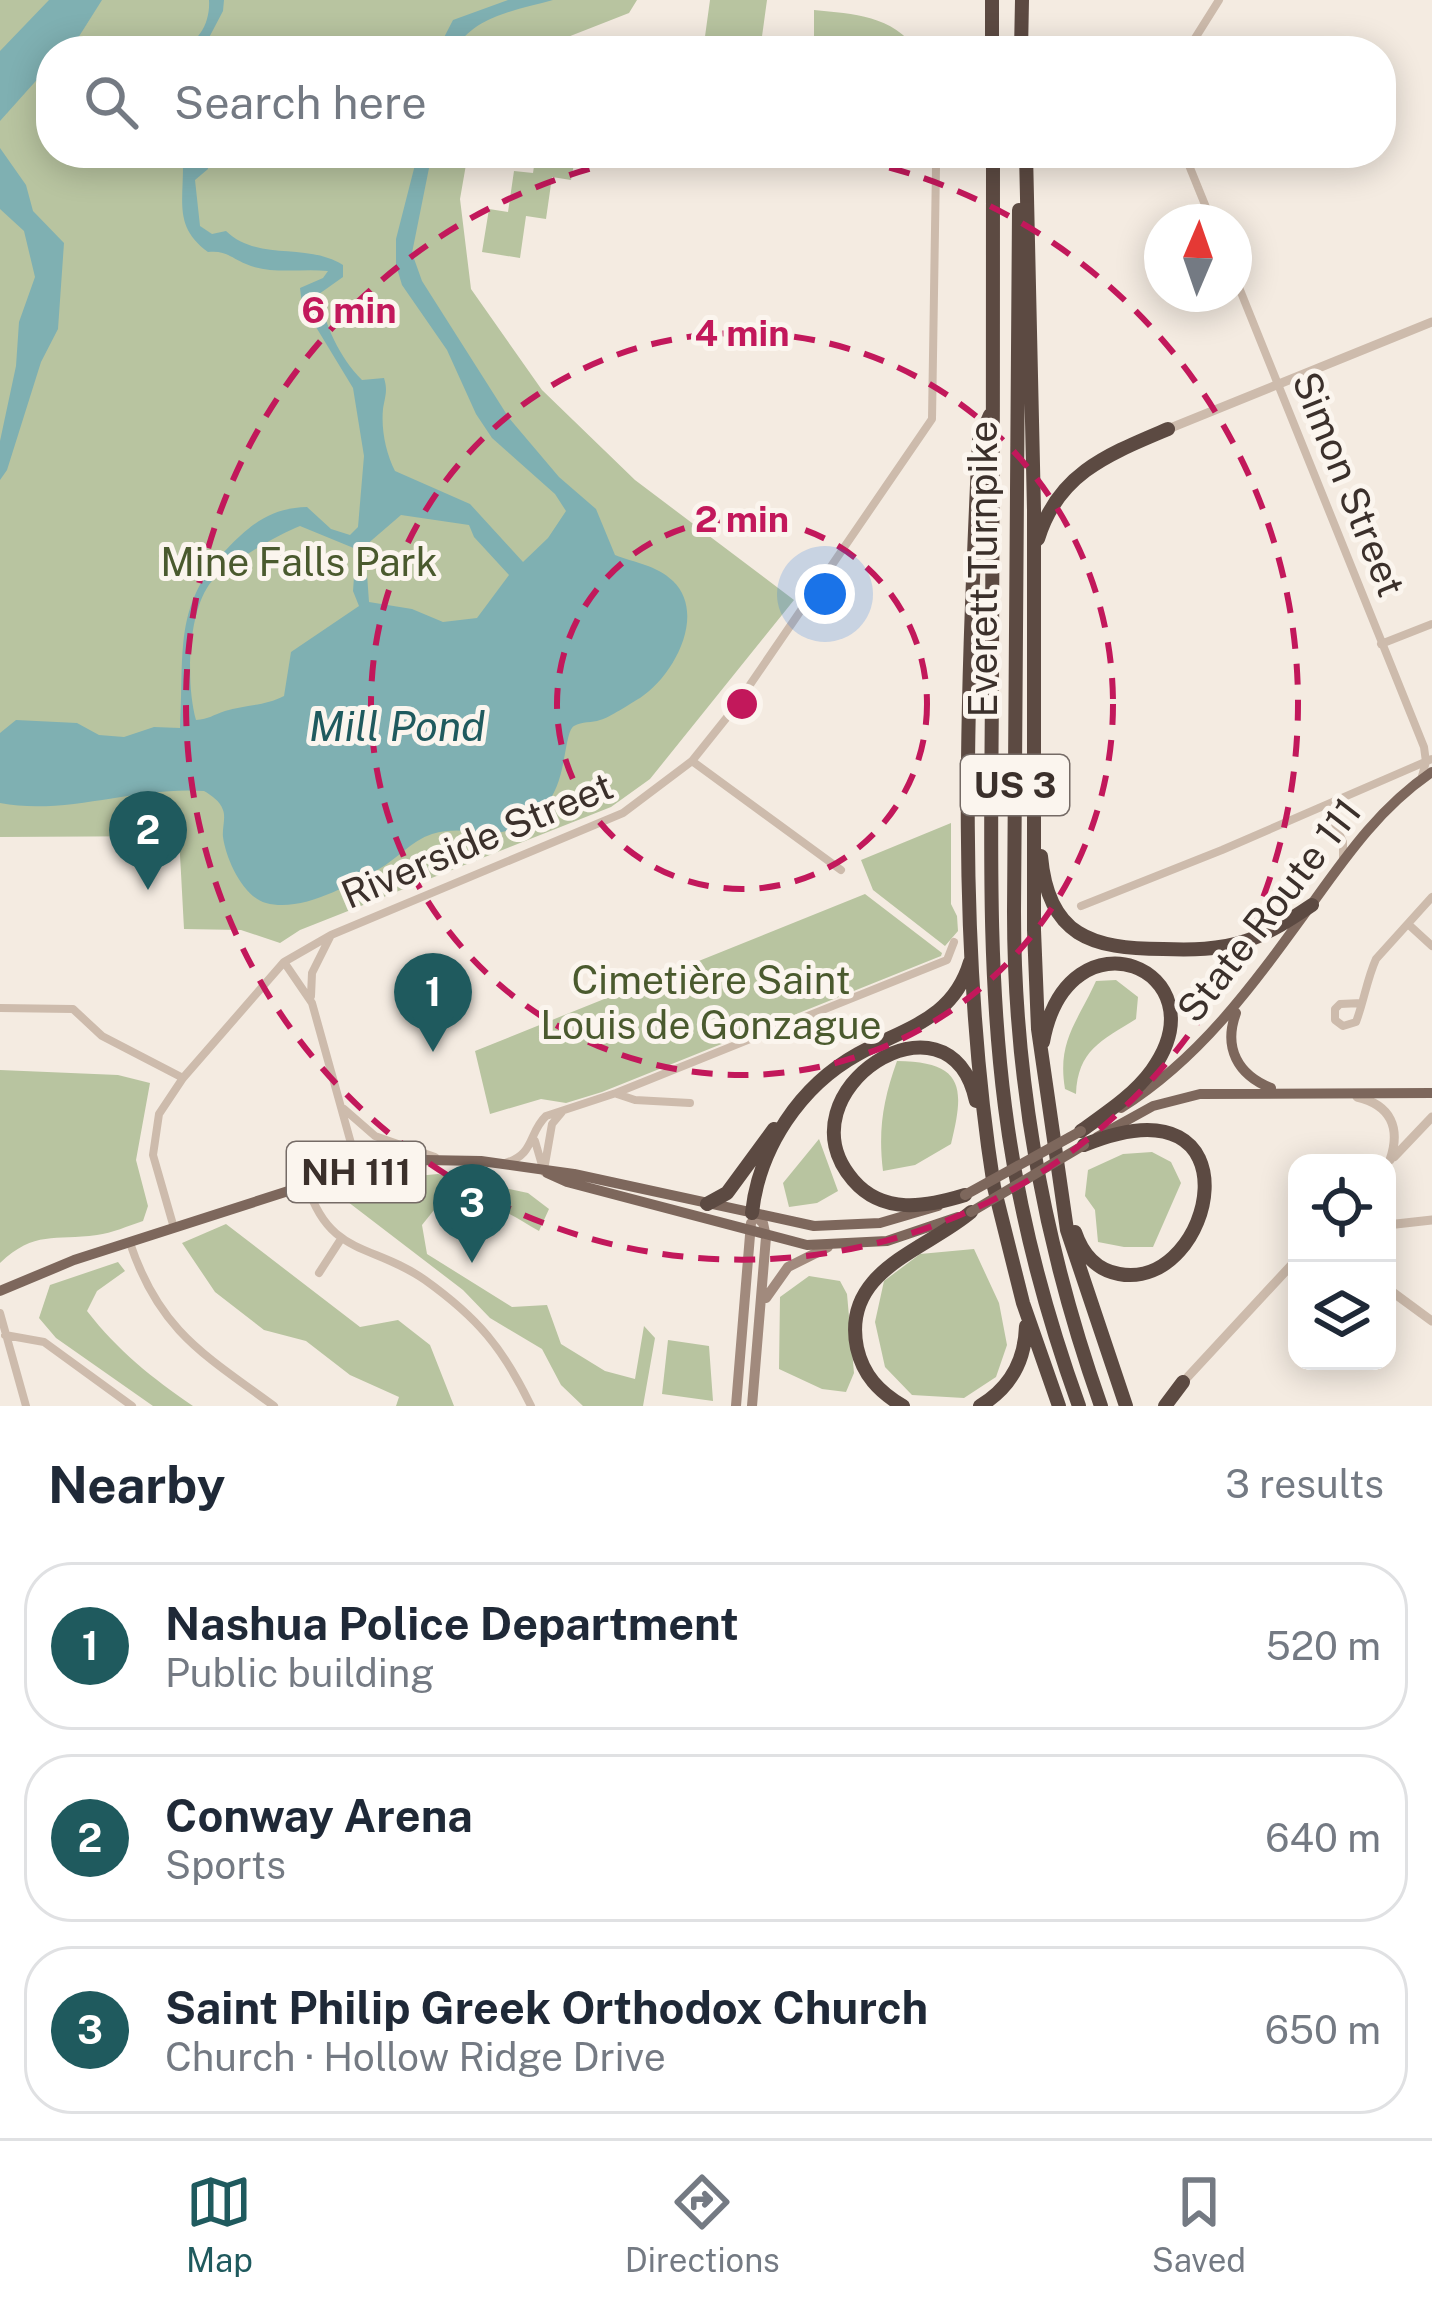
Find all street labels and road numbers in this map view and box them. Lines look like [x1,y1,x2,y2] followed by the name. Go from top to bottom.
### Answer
[1283,365,1415,603] street label: Simon Street
[960,421,1006,717] street label: Everett Turnpike
[961,755,1069,815] road number: US 3
[334,762,620,918] street label: Riverside Street
[1167,789,1371,1031] street label: State Route 111
[287,1142,425,1202] road number: NH 111

